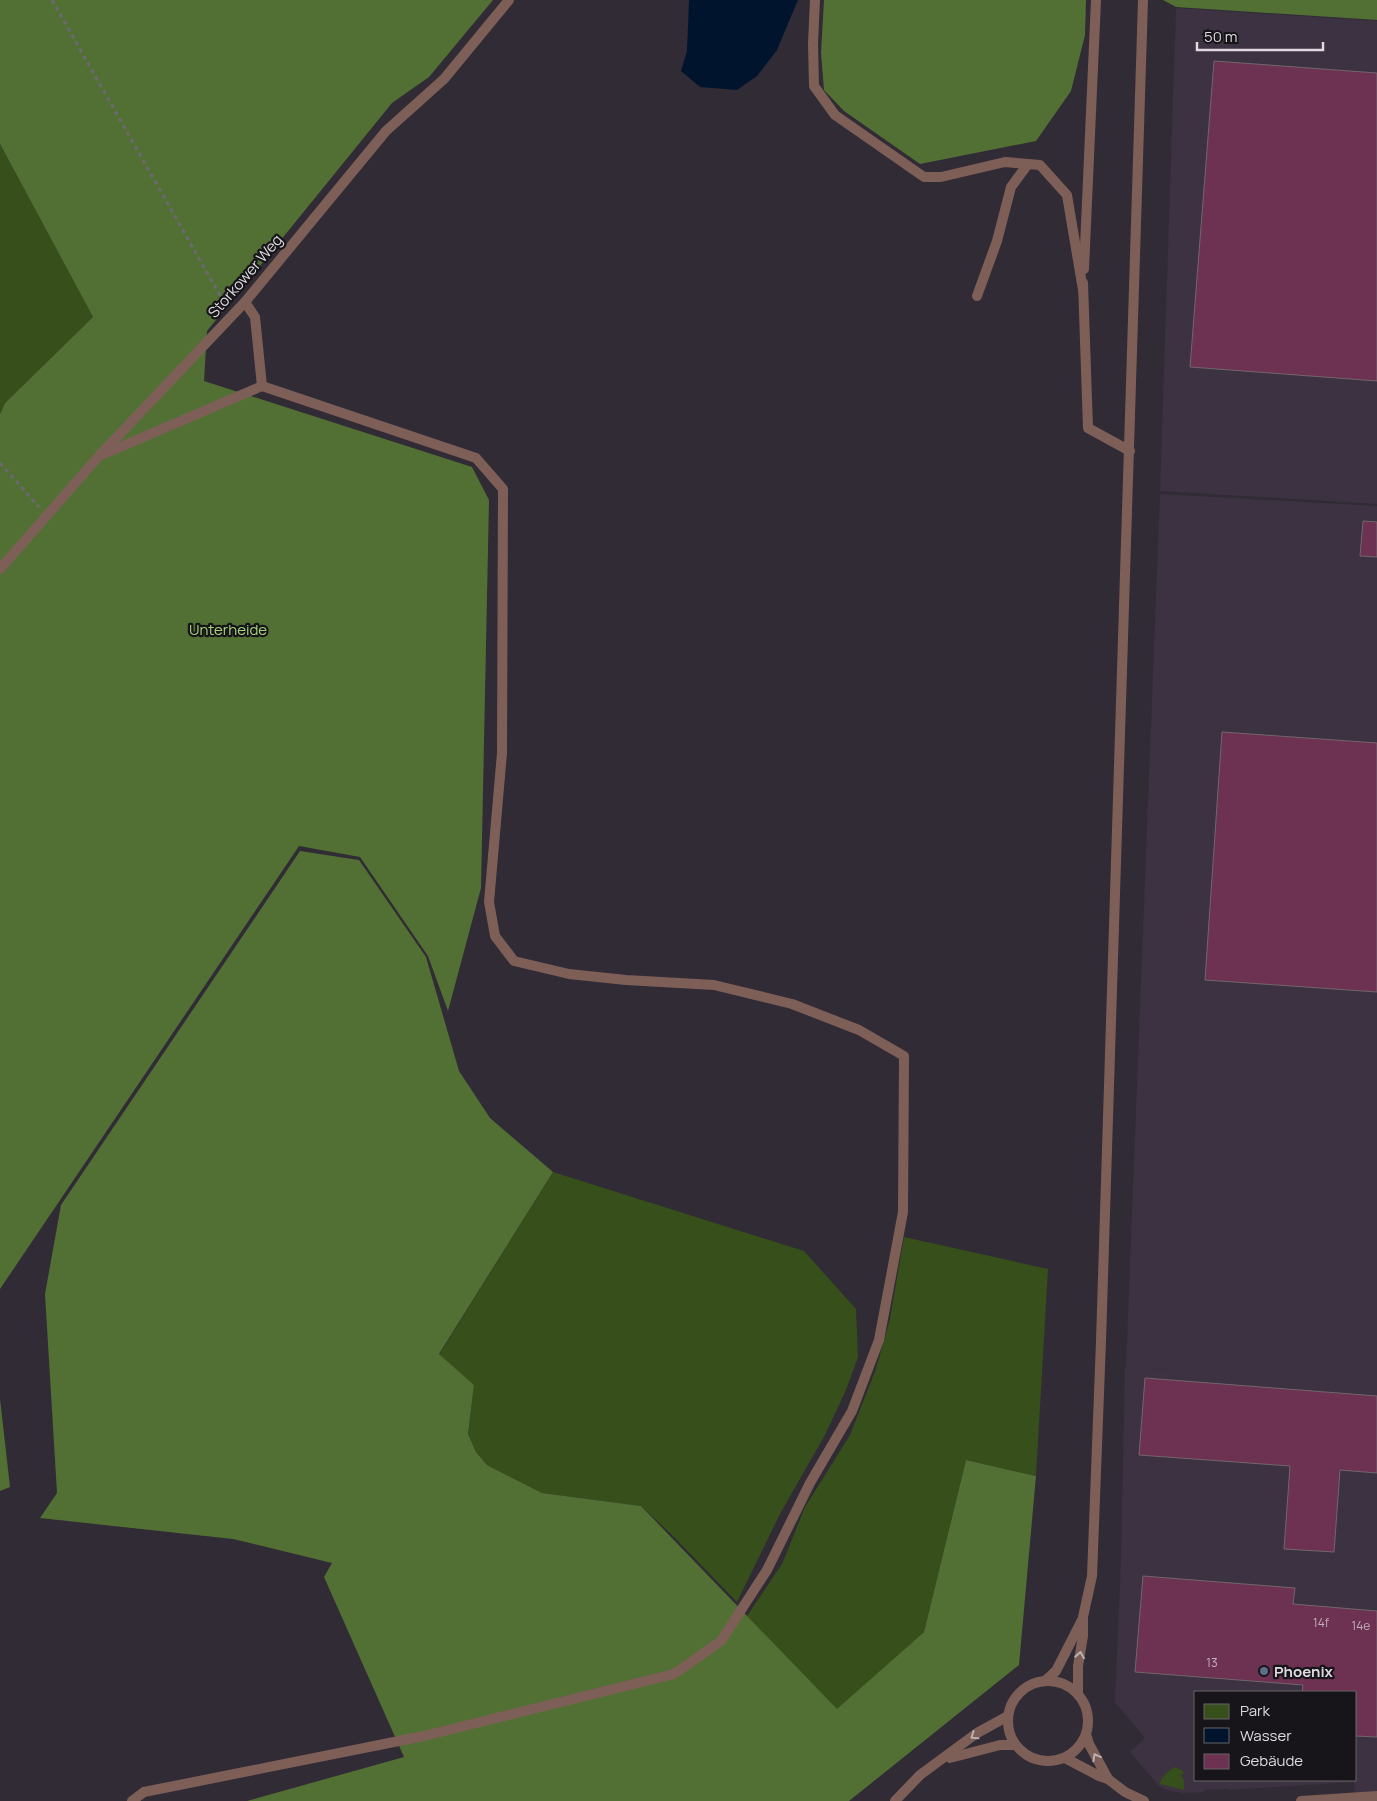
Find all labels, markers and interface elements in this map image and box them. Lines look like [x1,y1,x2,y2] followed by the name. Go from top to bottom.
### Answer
[1197,20,1323,52] scale bar
[1204,26,1238,47] text: 50 m
[203,230,287,322] street label: Storkower Weg
[189,619,267,640] park label: Unterheide
[1313,1614,1330,1631] house number: 14f
[1352,1617,1370,1634] house number: 14e
[1074,1651,1085,1659] one-way arrow
[1206,1654,1218,1671] house number: 13
[1274,1661,1334,1682] place label: Phoenix
[1258,1665,1270,1677] marker: Phoenix
[1194,1691,1357,1781] legend
[1240,1700,1270,1721] text: Park
[1240,1725,1292,1746] text: Wasser
[970,1730,979,1739] one-way arrow
[1240,1750,1303,1771] text: Gebäude
[1093,1753,1103,1762] one-way arrow

